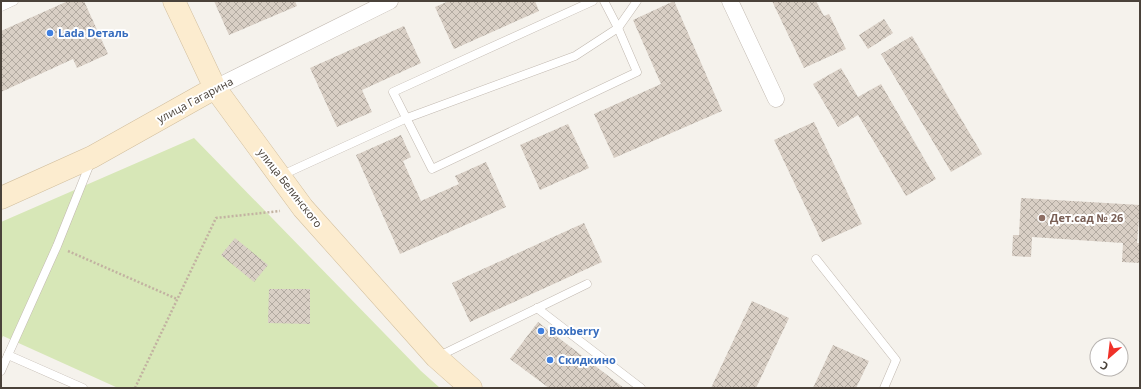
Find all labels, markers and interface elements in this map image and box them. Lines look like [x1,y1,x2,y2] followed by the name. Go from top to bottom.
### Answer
[58,25,129,40] place label: Lada Dеталь
[45,28,55,38] marker: Lada Dеталь
[154,73,235,126] street label: улица Гагарина
[255,145,326,231] street label: улица Белинского
[1050,210,1123,225] place label: Дет.сад № 26
[1037,213,1047,223] marker: Дет.сад № 26
[549,323,600,338] place label: Boxberry
[536,326,546,336] marker: Boxberry
[1089,337,1129,377] north arrow
[558,352,616,367] place label: Скидкино
[545,355,555,365] marker: Скидкино
[1097,358,1111,375] text: С

